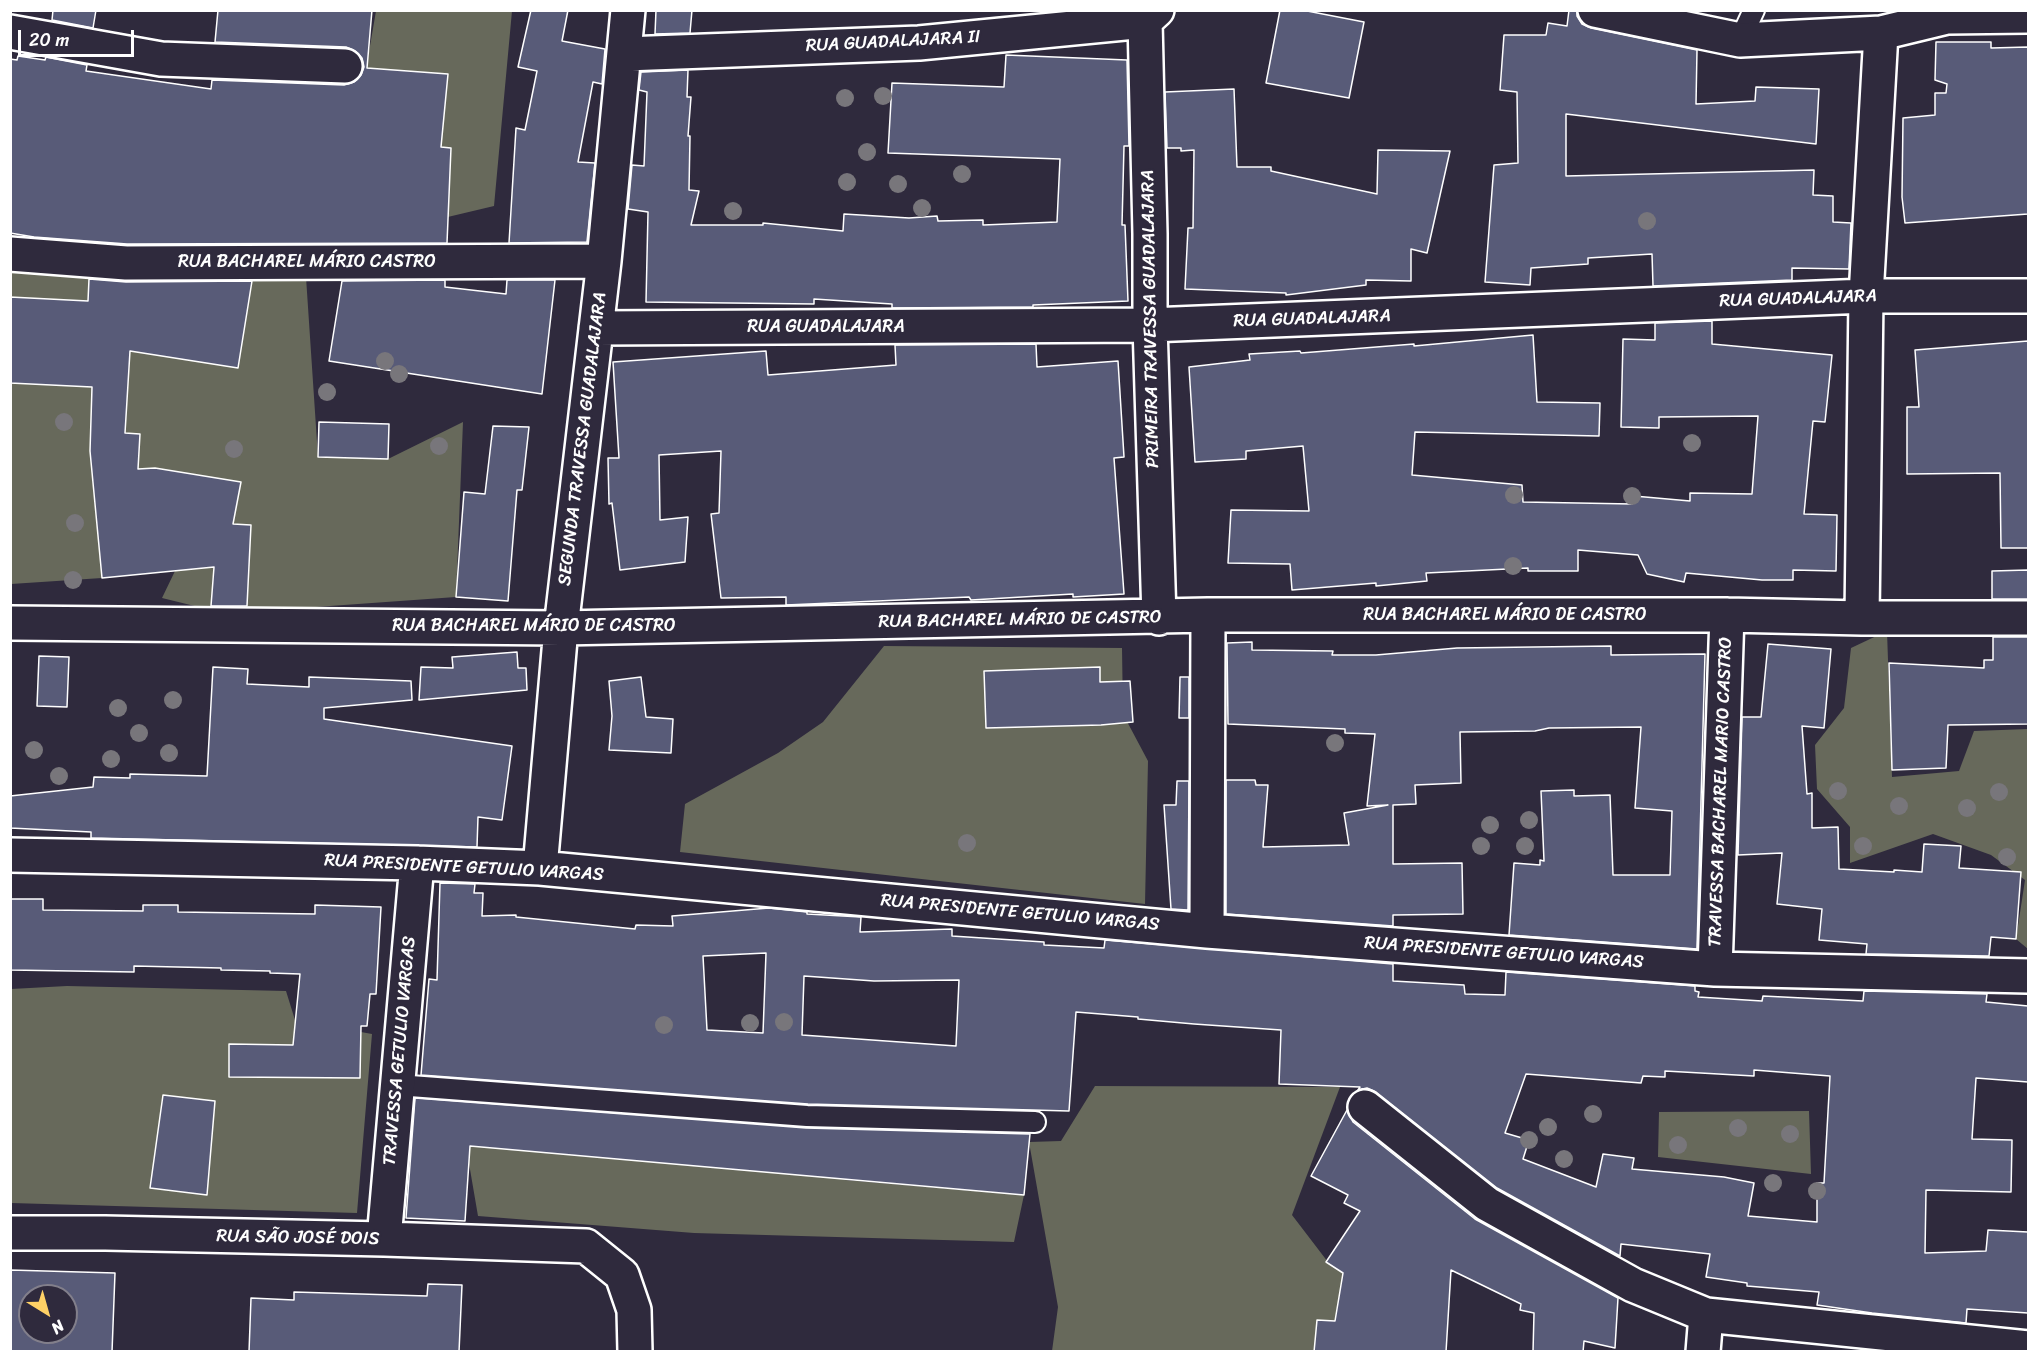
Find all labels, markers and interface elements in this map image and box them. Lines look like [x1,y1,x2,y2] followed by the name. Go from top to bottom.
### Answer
[21,18,136,56] scale bar
[29,24,69,56] text: 20 m
[805,27,981,57] street label: RUA GUADALAJARA II
[1138,170,1164,468] street label: PRIMEIRA TRAVESSA GUADALAJARA
[178,251,436,273] street label: RUA BACHAREL MÁRIO CASTRO
[1719,285,1877,313] street label: RUA GUADALAJARA
[554,291,612,587] street label: SEGUNDA TRAVESSA GUADALAJARA
[1233,305,1391,333] street label: RUA GUADALAJARA
[747,316,905,338] street label: RUA GUADALAJARA
[1363,604,1647,626] street label: RUA BACHAREL MÁRIO DE CASTRO
[878,607,1162,633] street label: RUA BACHAREL MÁRIO DE CASTRO
[392,615,676,637] street label: RUA BACHAREL MÁRIO DE CASTRO
[1705,637,1737,947] street label: TRAVESSA BACHAREL MARIO CASTRO
[324,850,604,886] street label: RUA PRESIDENTE GETULIO VARGAS
[880,890,1160,936] street label: RUA PRESIDENTE GETULIO VARGAS
[1364,932,1644,974] street label: RUA PRESIDENTE GETULIO VARGAS
[379,935,421,1167] street label: TRAVESSA GETULIO VARGAS
[216,1226,380,1250] street label: RUA SÃO JOSÉ DOIS
[18,1284,78,1344] north arrow
[45,1312,71,1342] text: N

